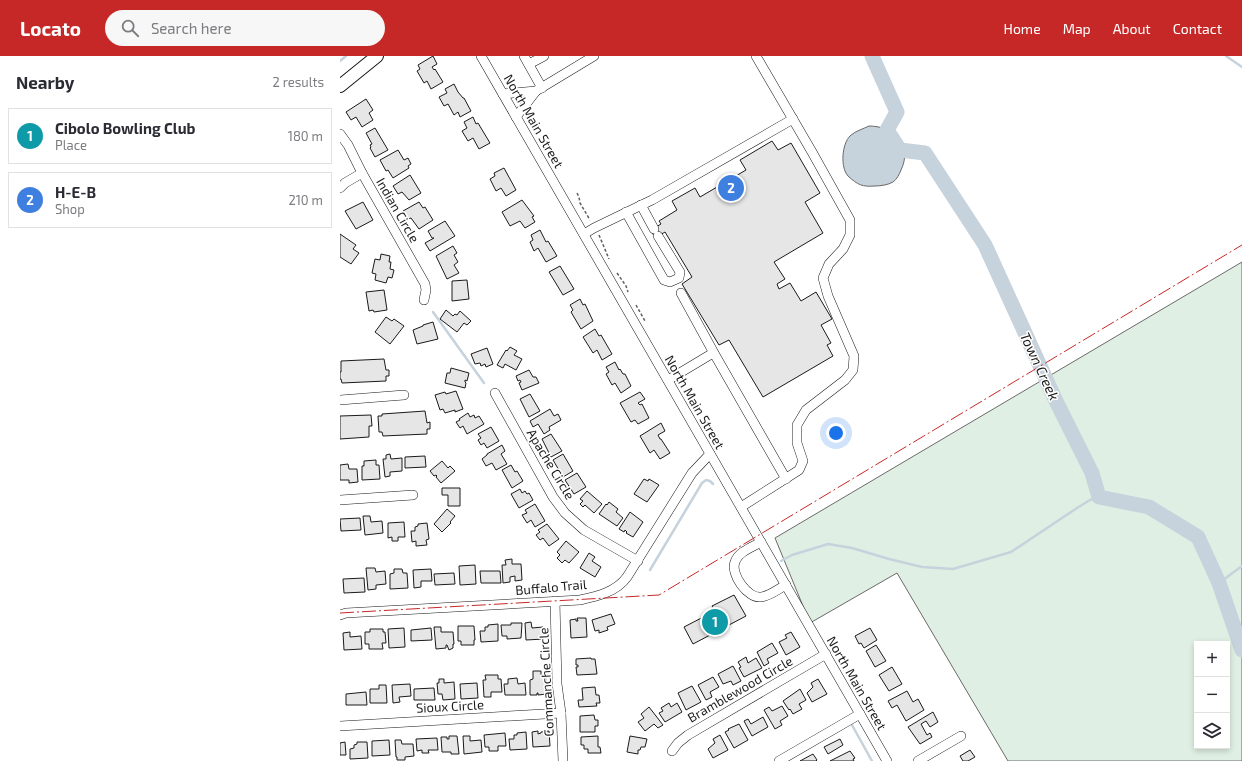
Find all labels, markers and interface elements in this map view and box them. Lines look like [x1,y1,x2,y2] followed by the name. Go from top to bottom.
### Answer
[105,10,385,46] search box
[20,17,81,40] text: Locato
[119,17,141,39] icon: search
[151,19,231,37] text: Search here
[1004,20,1041,37] text: Home
[1063,20,1091,37] text: Map
[1113,20,1151,37] text: About
[1173,20,1222,37] text: Contact
[501,71,567,171] street label: North Main Street
[16,72,74,92] text: Nearby
[272,74,324,90] text: 2 results
[55,119,195,137] text: Cibolo Bowling Club
[27,128,33,144] text: 1
[288,128,323,144] text: 180 m
[55,137,87,153] text: Place
[718,173,744,203] pin: 2
[373,175,423,245] street label: Indian Circle
[55,183,96,201] text: H-E-B
[26,192,34,208] text: 2
[288,192,323,208] text: 210 m
[55,201,85,217] text: Shop
[1017,329,1063,403] water label: Town Creek
[662,352,728,452] street label: North Main Street
[826,423,846,443] your location
[524,426,578,502] street label: Apache Circle
[515,576,587,598] street label: Buffalo Trail
[702,607,728,637] pin: 1
[535,627,557,737] street label: Commanche Circle
[824,633,890,733] street label: North Main Street
[1194,641,1230,749] map controls
[1194,641,1230,677] button: +
[685,652,795,726] street label: Bramblewood Circle
[1194,677,1230,713] button: −
[416,696,484,716] street label: Sioux Circle
[1194,713,1230,749] button: layers

